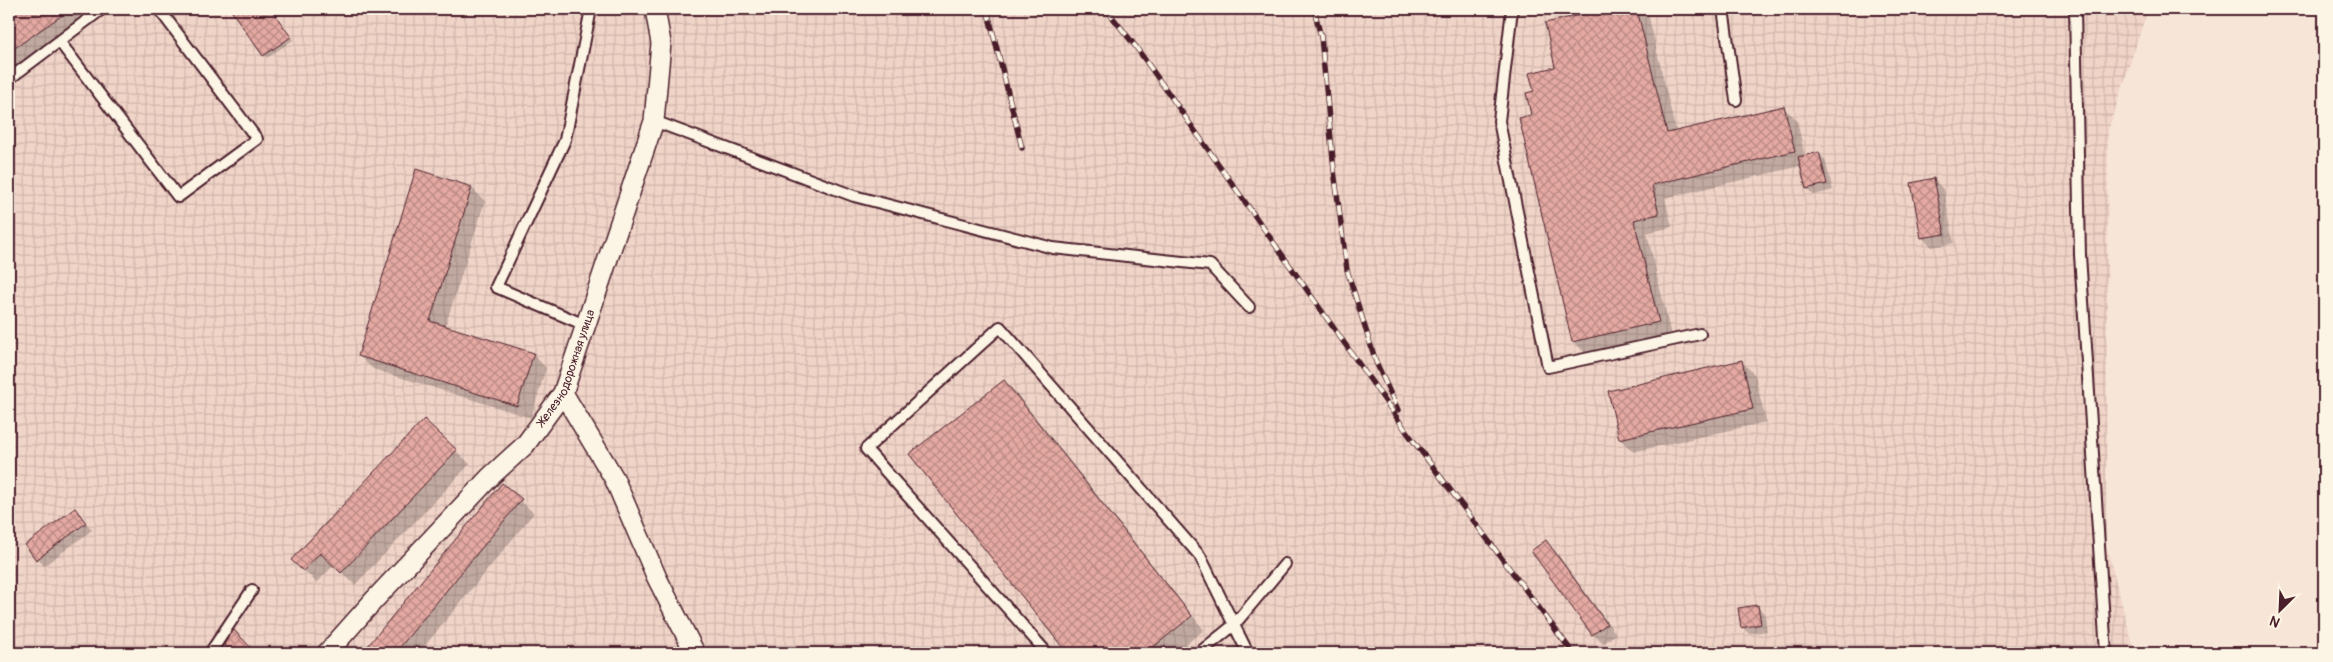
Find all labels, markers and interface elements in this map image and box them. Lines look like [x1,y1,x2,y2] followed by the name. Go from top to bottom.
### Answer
[533,307,599,431] street label: Железнодорожная улица
[2256,584,2306,634] north arrow
[2267,612,2283,631] text: N

